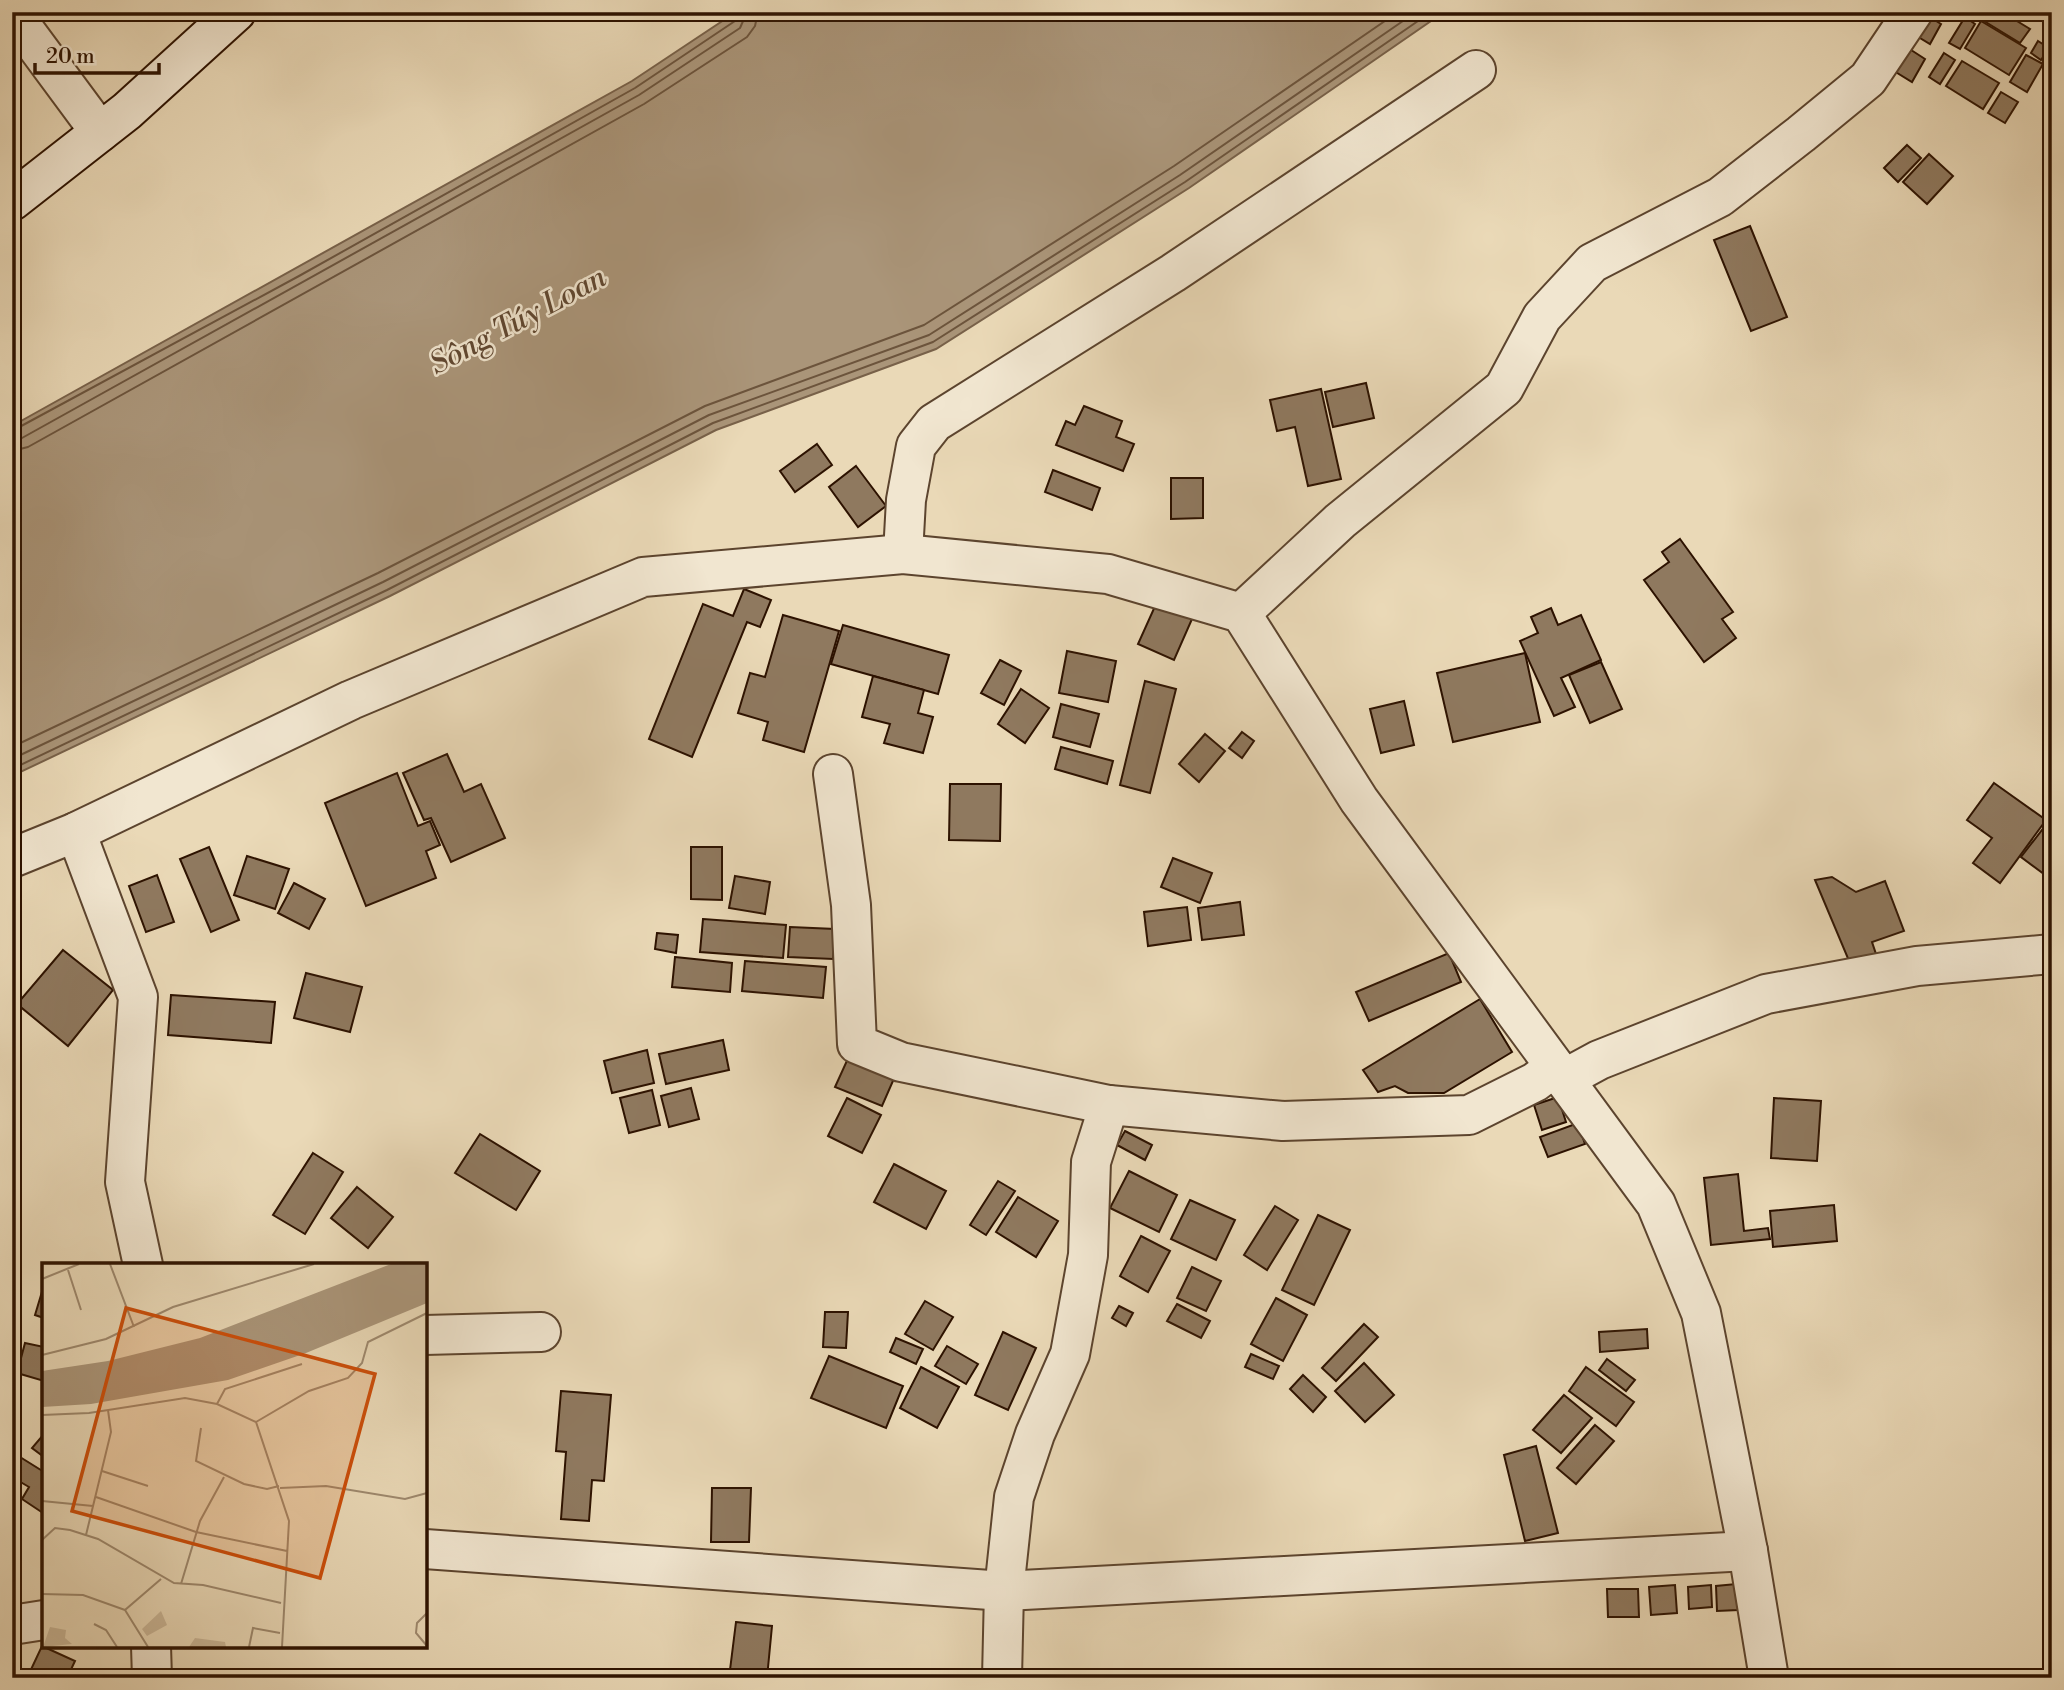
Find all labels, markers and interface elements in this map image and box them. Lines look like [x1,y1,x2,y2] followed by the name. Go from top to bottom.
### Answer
[35,32,159,76] scale bar
[46,44,95,70] text: 20 m
[423,258,613,384] water label: Sông Túy Loan
[42,1263,427,1648] inset map

